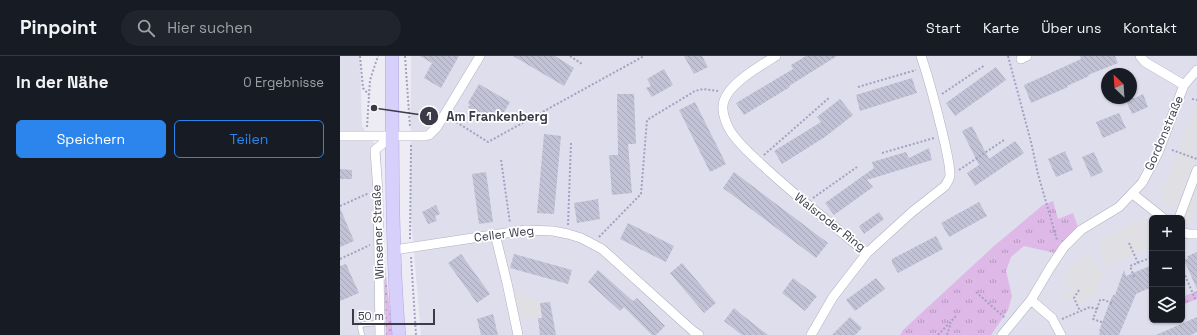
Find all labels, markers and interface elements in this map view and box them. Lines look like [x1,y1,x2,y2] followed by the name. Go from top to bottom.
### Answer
[121,10,401,46] search box
[20,15,97,40] text: Pinpoint
[135,17,157,39] icon: search
[167,18,252,37] text: Hier suchen
[926,19,961,37] text: Start
[983,19,1019,37] text: Karte
[1041,19,1101,37] text: Über uns
[1123,19,1177,37] text: Kontakt
[1101,68,1137,104] north arrow
[16,71,108,93] text: In der Nähe
[243,74,324,91] text: 0 Ergebnisse
[1141,93,1187,173] street label: Gordonstraße
[419,104,556,129] callout: Am Frankenberg
[426,108,432,124] text: 1
[446,108,548,125] text: Am Frankenberg
[16,120,166,158] button: Speichern
[174,120,324,158] button: Teilen
[368,184,388,280] street label: Winsener Straße
[791,189,869,255] street label: Walsroder Ring
[1149,215,1185,323] map controls
[1149,215,1185,251] button: +
[473,222,535,246] street label: Celler Weg
[1149,251,1185,287] button: −
[1149,287,1185,323] button: layers
[352,307,435,326] scale bar
[358,309,384,323] text: 50 m

